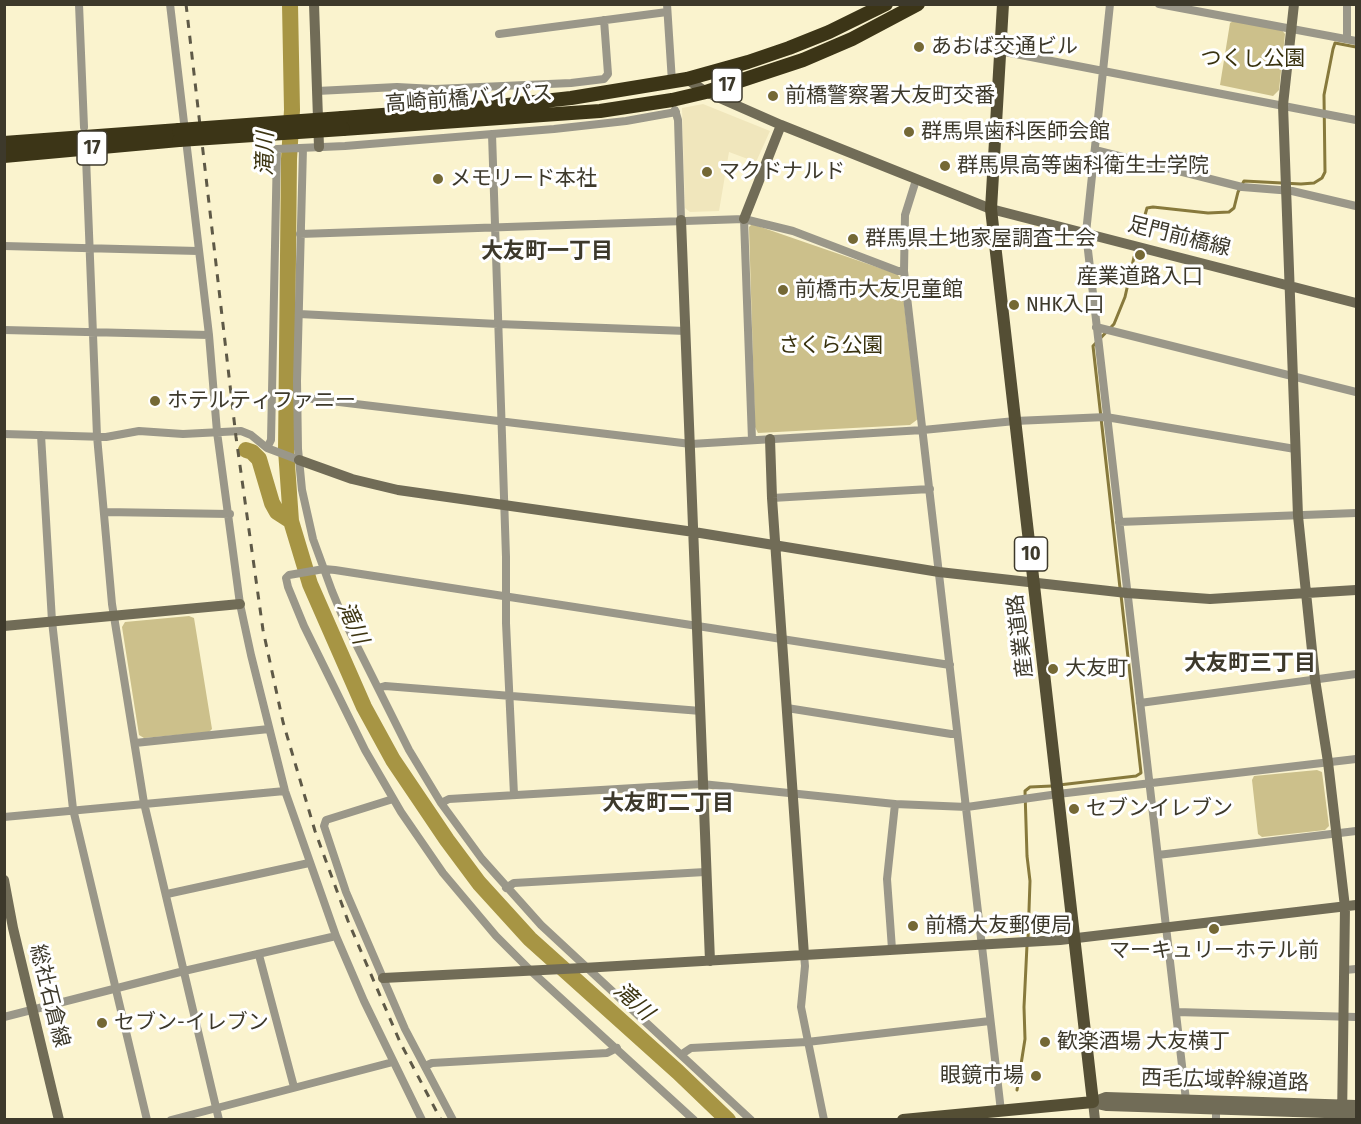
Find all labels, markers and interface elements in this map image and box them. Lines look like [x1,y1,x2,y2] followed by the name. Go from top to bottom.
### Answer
[931,34,1078,60] place label: あおば交通ビル
[912,40,926,54] marker: あおば交通ビル
[1201,46,1305,72] park label: つくし公園
[712,68,742,102] road number: 17
[384,81,554,117] street label: 高崎前橋バイパス
[785,83,995,109] place label: 前橋警察署大友町交番
[766,89,780,103] marker: 前橋警察署大友町交番
[921,119,1110,145] place label: 群馬県歯科医師会館
[902,125,916,139] marker: 群馬県歯科医師会館
[77,131,107,165] road number: 17
[252,132,280,176] water label: 滝川
[957,153,1209,179] place label: 群馬県高等歯科衛生士学院
[719,159,845,185] place label: マクドナルド
[938,159,952,173] marker: 群馬県高等歯科衛生士学院
[700,165,714,179] marker: マクドナルド
[450,166,597,192] place label: メモリード本社
[431,172,445,186] marker: メモリード本社
[1125,212,1233,262] street label: 足門前橋線
[865,226,1096,252] place label: 群馬県土地家屋調査士会
[846,232,860,246] marker: 群馬県土地家屋調査士会
[481,239,613,265] district label: 大友町一丁目
[1133,248,1147,262] marker: 産業道路入口
[1077,264,1203,290] place label: 産業道路入口
[795,277,963,303] place label: 前橋市大友児童館
[776,283,790,297] marker: 前橋市大友児童館
[1026,292,1105,318] place label: NHK入口
[1007,298,1021,312] marker: NHK入口
[779,333,883,359] park label: さくら公園
[167,388,356,414] place label: ホテルティファニー
[148,394,162,408] marker: ホテルティファニー
[1014,537,1048,571] road number: 10
[1003,593,1039,679] street label: 産業道路
[331,598,373,648] water label: 滝川
[1184,651,1316,677] district label: 大友町三丁目
[1065,656,1128,682] place label: 大友町
[1046,662,1060,676] marker: 大友町
[602,791,734,817] district label: 大友町二丁目
[1086,796,1233,822] place label: セブンイレブン
[1067,802,1081,816] marker: セブンイレブン
[925,913,1072,939] place label: 前橋大友郵便局
[906,919,920,933] marker: 前橋大友郵便局
[1207,922,1221,936] marker: マーキュリーホテル前
[1109,938,1319,964] place label: マーキュリーホテル前
[24,942,74,1050] street label: 総社石倉線
[608,977,658,1027] water label: 滝川
[114,1010,269,1036] place label: セブン-イレブン
[95,1016,109,1030] marker: セブン-イレブン
[1057,1029,1230,1055] place label: 歓楽酒場 大友横丁
[1038,1035,1052,1049] marker: 歓楽酒場 大友横丁
[940,1063,1024,1089] place label: 眼鏡市場
[1141,1065,1309,1097] street label: 西毛広域幹線道路
[1029,1069,1043,1083] marker: 眼鏡市場

